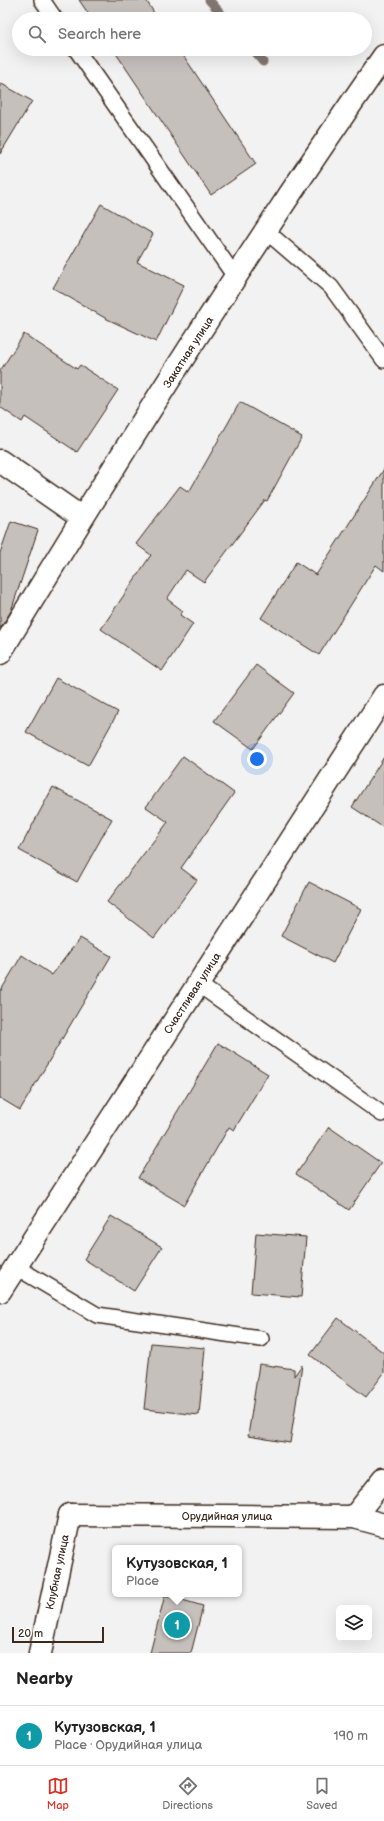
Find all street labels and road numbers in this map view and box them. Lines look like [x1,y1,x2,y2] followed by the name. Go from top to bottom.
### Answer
[161,314,217,390] street label: Закатная улица
[161,950,224,1036] street label: Счастливая улица
[182,1510,273,1523] street label: Орудийная улица
[43,1533,72,1611] street label: Клубная улица

